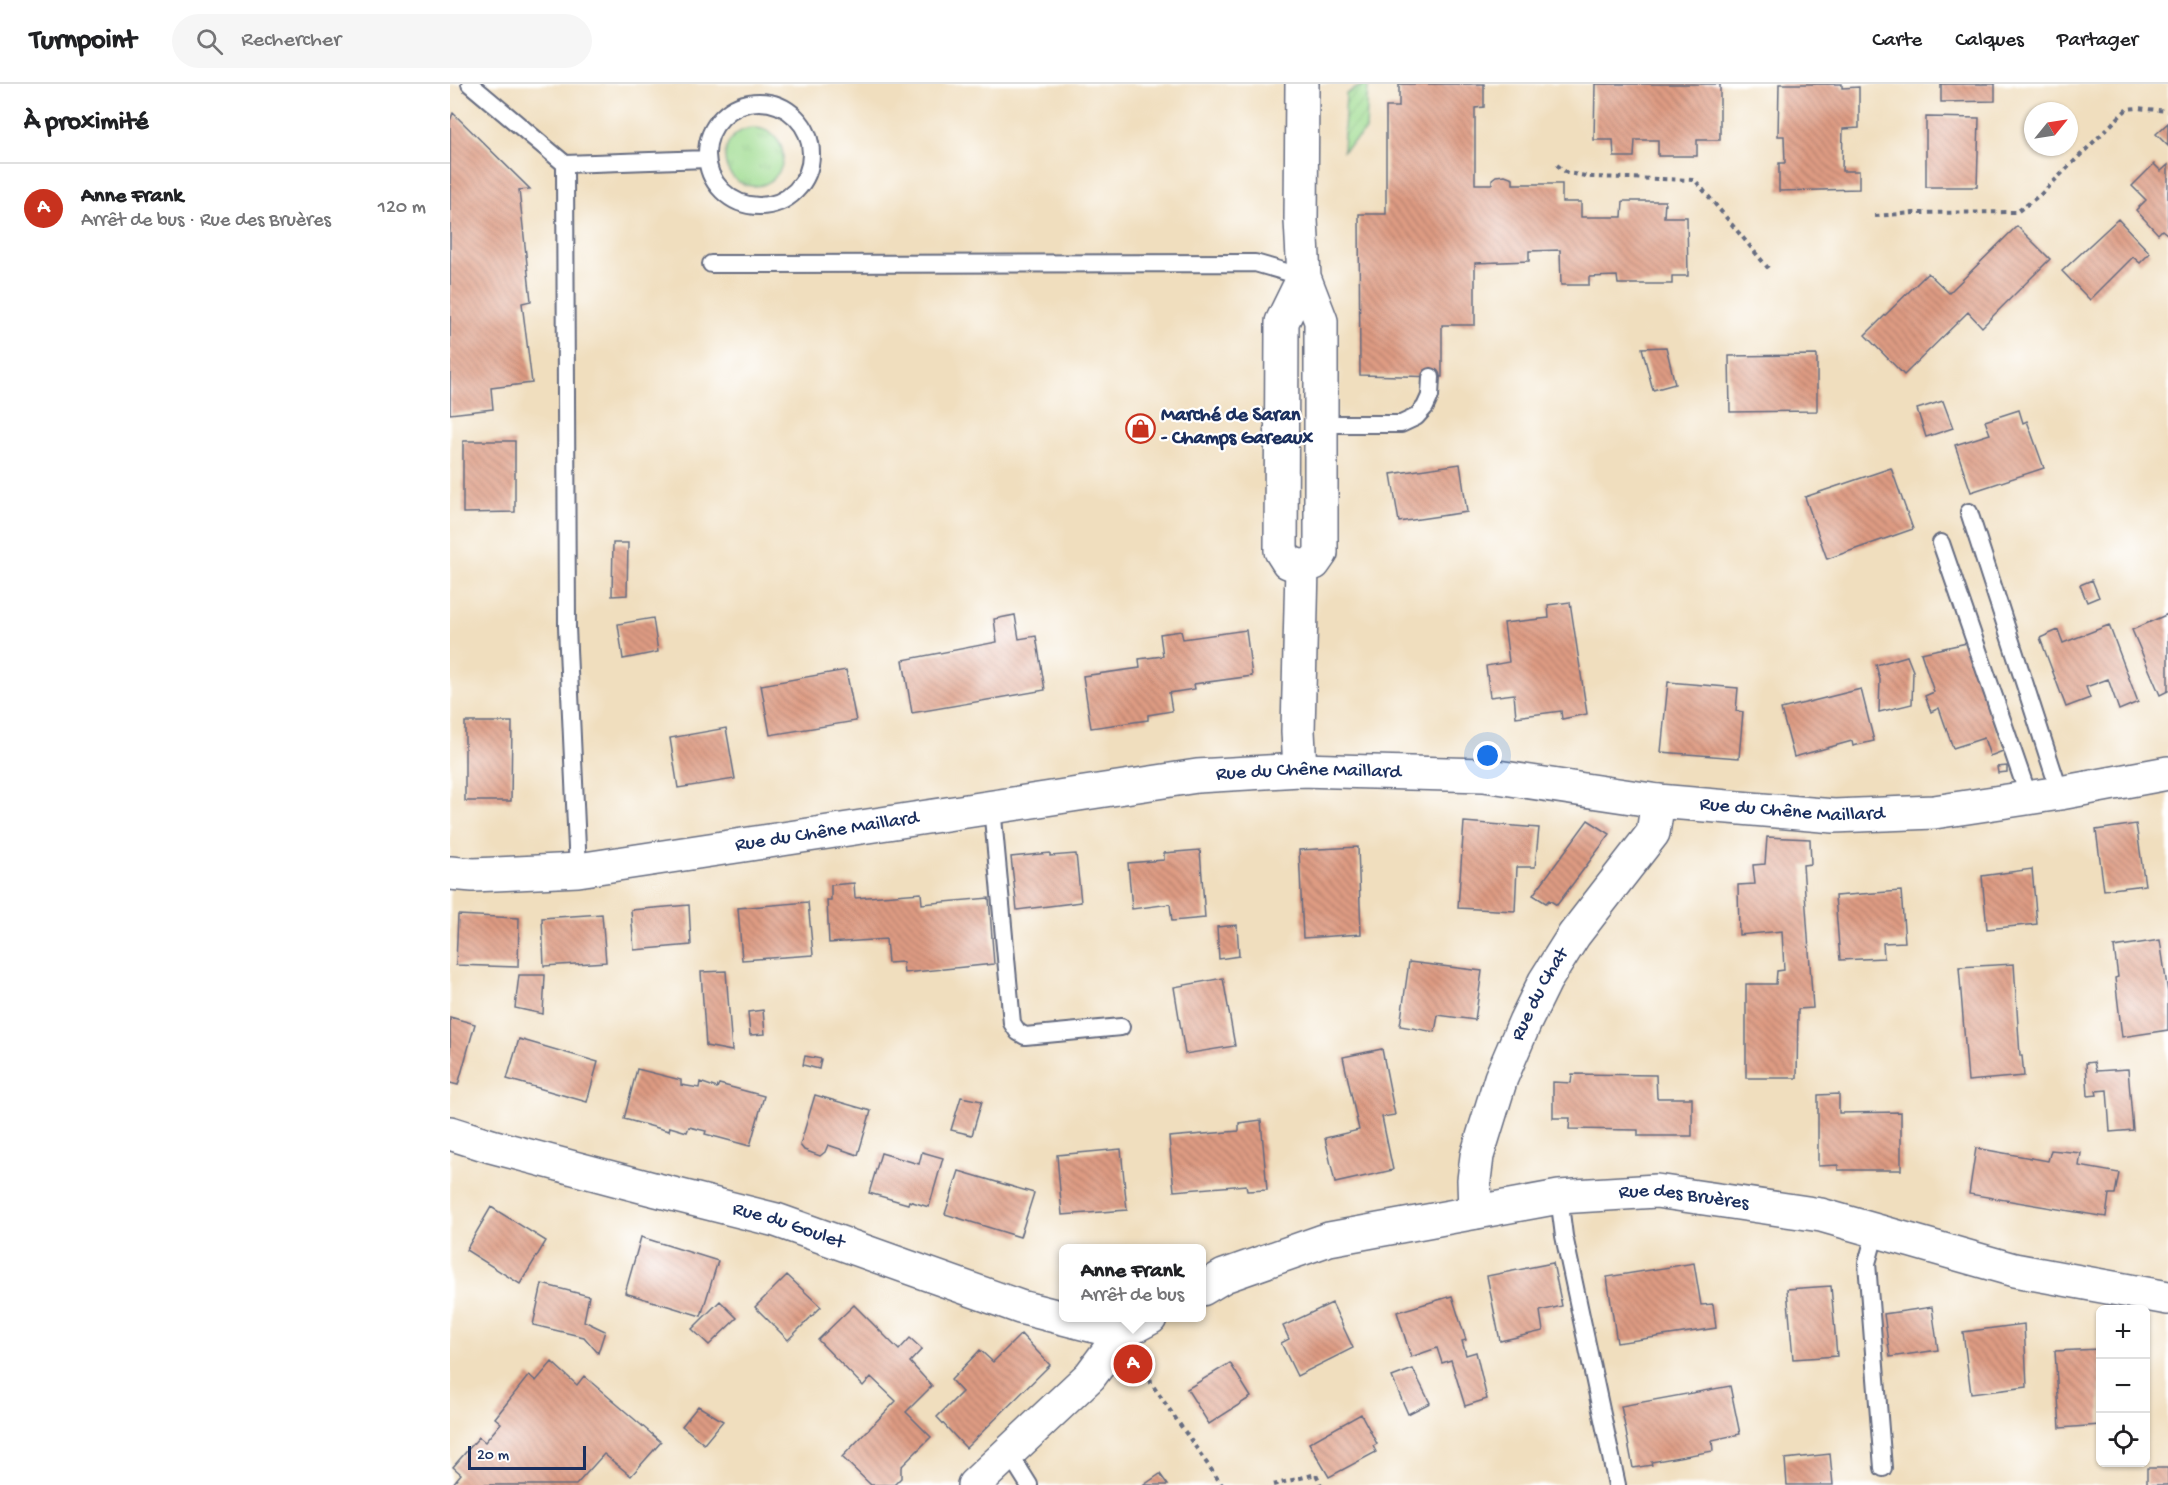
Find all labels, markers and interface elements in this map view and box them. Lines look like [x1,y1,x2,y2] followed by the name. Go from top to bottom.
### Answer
[172,14,592,68] search box
[30,25,136,58] text: Turnpoint
[193,25,226,58] icon: search
[241,28,341,54] text: Rechercher
[1872,29,1922,54] text: Carte
[1955,29,2024,54] text: Calques
[2057,29,2138,54] text: Partager
[2024,102,2078,156] north arrow
[24,108,148,139] text: À proximité
[81,184,183,210] text: Anne Frank
[38,197,49,220] text: A
[378,197,426,220] text: 120 m
[81,210,331,233] text: Arrêt de bus · Rue des Bruères
[1161,405,1313,451] place label: Marché de Saran - Champs Gareaux
[1124,412,1156,444] shop icon: Marché de Saran - Champs Gareaux
[1473,741,1502,770] your location
[1215,758,1404,786] street label: Rue du Chêne Maillard
[1699,793,1887,828] street label: Rue du Chêne Maillard
[734,807,923,857] street label: Rue du Chêne Maillard
[1507,942,1575,1045] street label: Rue du Chat
[1618,1179,1751,1216] street label: Rue des Bruères
[730,1198,849,1255] street label: Rue du Goulet
[1059,1244,1206,1322] popup
[1081,1259,1183,1285] text: Anne Frank
[1081,1285,1184,1308] text: Arrêt de bus
[2096,1305,2150,1467] map controls
[2096,1305,2150,1359] button: +
[1114,1342,1152,1386] pin: A
[2096,1359,2150,1413] button: −
[2096,1413,2150,1467] button: locate
[468,1443,586,1470] scale bar
[477,1447,509,1466] text: 20 m

